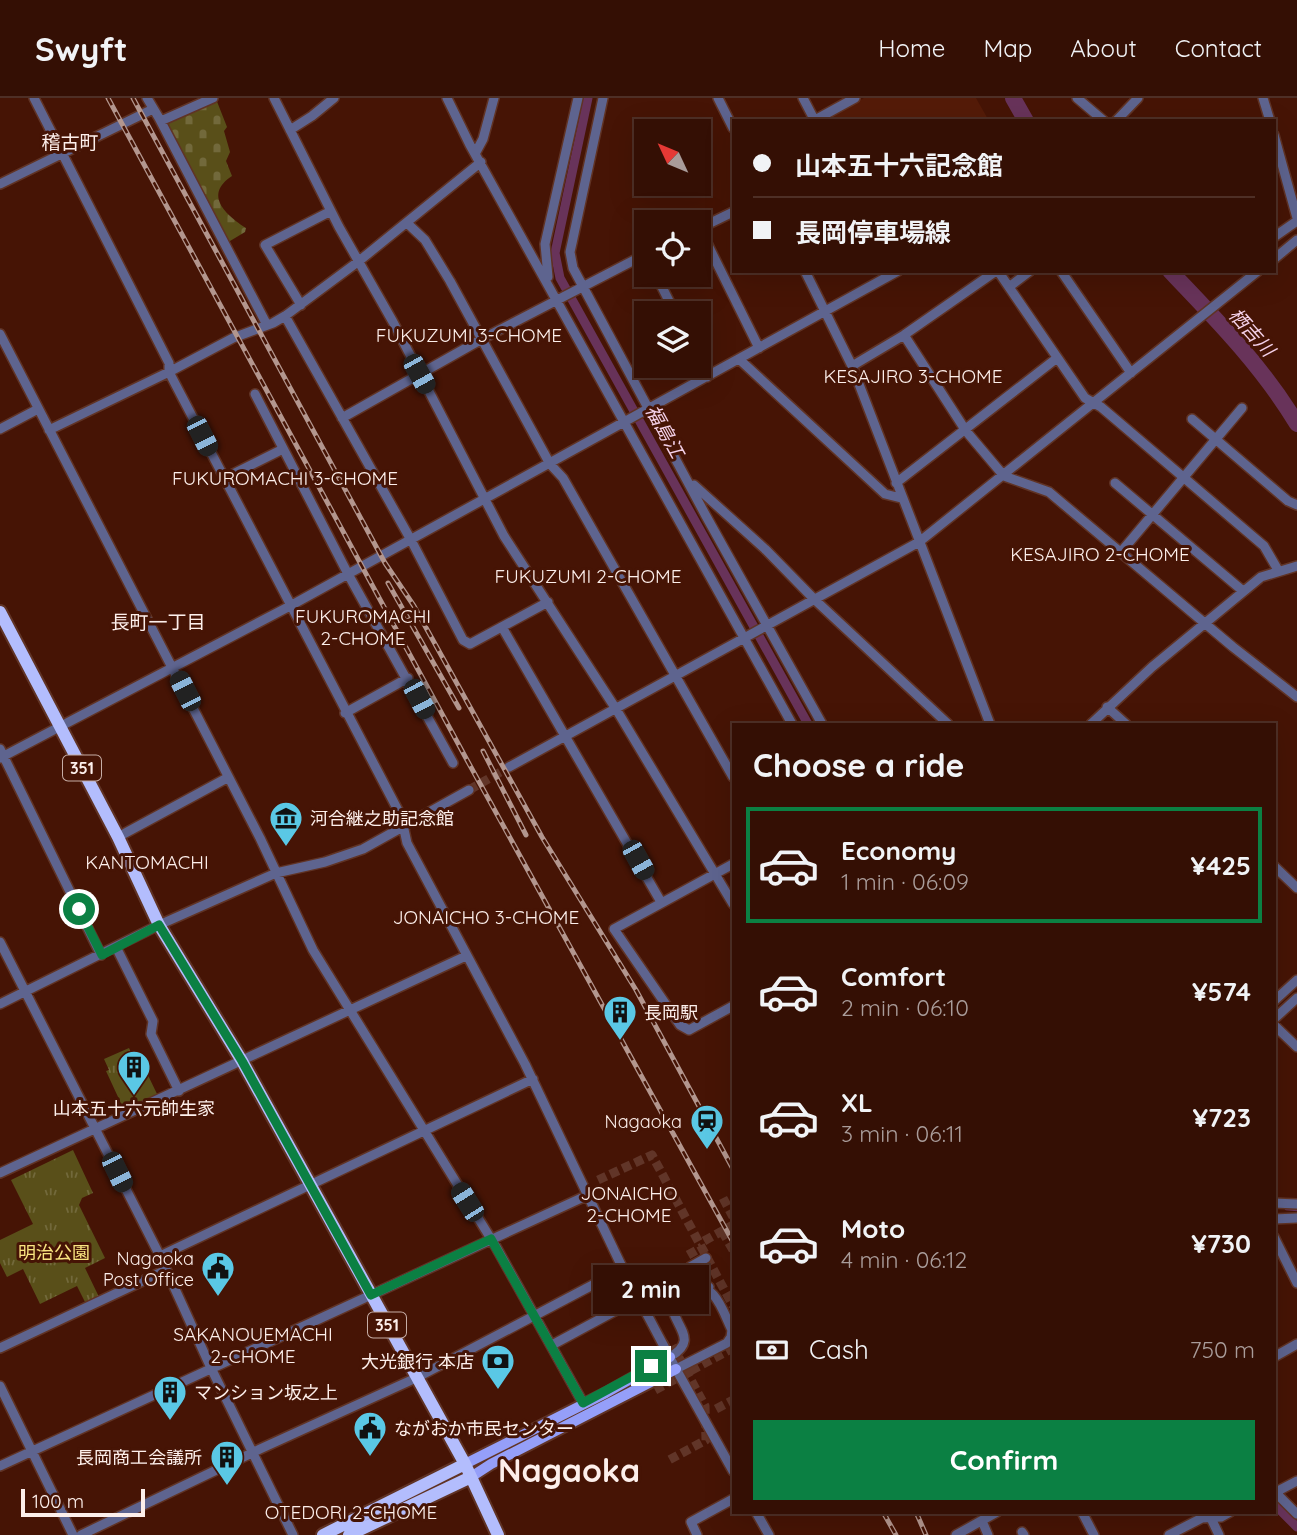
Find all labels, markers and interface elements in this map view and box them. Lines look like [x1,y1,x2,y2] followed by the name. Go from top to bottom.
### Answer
[35,28,127,69] text: Swyft
[878,33,945,63] text: Home
[983,33,1032,63] text: Map
[1070,33,1137,63] text: About
[1175,33,1262,63] text: Contact
[634,119,710,196] north arrow
[634,119,711,378] map controls
[41,130,99,154] district label: 稽古町
[795,149,1003,182] text: 山本五十六記念館
[634,210,711,287] button: locate
[795,216,951,249] text: 長岡停車場線
[634,301,711,378] button: layers
[1224,303,1281,363] water label: 栖吉川
[376,323,562,347] district label: FUKUZUMI 3-CHOME
[400,351,439,397] car
[824,364,1003,388] district label: KESAJIRO 3-CHOME
[641,400,690,463] water label: 福島江
[184,413,221,459] car
[172,466,398,490] district label: FUKUROMACHI 3-CHOME
[1010,542,1190,566] district label: KESAJIRO 2-CHOME
[495,564,681,588] district label: FUKUZUMI 2-CHOME
[295,604,431,650] district label: FUKUROMACHI 2-CHOME
[110,610,206,634] district label: 長町一丁目
[167,668,204,714] car
[400,676,439,722] car
[753,745,965,785] text: Choose a ride
[63,755,101,780] road number: 351
[267,799,305,848] museum icon: 河合継之助記念館
[310,807,454,830] place label: 河合継之助記念館
[757,834,820,897] icon: car
[841,834,956,867] text: Economy
[619,837,658,883] car
[1190,849,1251,882] text: ¥425
[85,850,209,874] district label: KANTOMACHI
[841,867,969,896] text: 1 min · 06:09
[63,893,95,925] route start
[393,905,579,929] district label: JONAICHO 3-CHOME
[757,960,820,1023] icon: car
[841,960,946,993] text: Comfort
[1192,975,1251,1008] text: ¥574
[601,993,639,1042] building icon: 長岡駅
[841,993,969,1022] text: 2 min · 06:10
[644,1001,698,1024] place label: 長岡駅
[115,1048,153,1097] building icon: 山本五十六元帥生家
[757,1086,820,1149] icon: car
[841,1086,873,1119] text: XL
[53,1097,215,1120] place label: 山本五十六元帥生家
[1192,1101,1251,1134] text: ¥723
[688,1102,726,1151] station icon: Nagaoka
[605,1110,682,1133] place label: Nagaoka
[841,1119,963,1148] text: 3 min · 06:11
[99,1149,136,1195] car
[447,1179,488,1225] car
[581,1181,677,1227] district label: JONAICHO 2-CHOME
[757,1212,820,1275] icon: car
[841,1212,905,1245] text: Moto
[1191,1227,1251,1260] text: ¥730
[18,1241,90,1264] park label: 明治公園
[841,1245,967,1274] text: 4 min · 06:12
[103,1247,194,1291] place label: Nagaoka Post Office
[199,1249,237,1298] public building icon: Nagaoka Post Office
[593,1264,709,1314] callout: 2 min
[621,1275,681,1304] text: 2 min
[368,1312,406,1338] road number: 351
[173,1322,333,1368] district label: SAKANOUEMACHI 2-CHOME
[753,1331,791,1369] icon: cash
[809,1333,869,1366] text: Cash
[1190,1335,1255,1364] text: 750 m
[479,1342,517,1391] bank icon: 大光銀行 本店
[361,1350,474,1373] place label: 大光銀行 本店
[635,1350,667,1382] route end
[151,1373,189,1422] building icon: マンション坂之上
[194,1381,338,1404] place label: マンション坂之上
[351,1409,389,1458] public building icon: ながおか市民センター
[394,1417,574,1440] place label: ながおか市民センター
[753,1420,1255,1500] button: Confirm
[208,1438,246,1487] building icon: 長岡商工会議所
[76,1446,202,1469] place label: 長岡商工会議所
[498,1450,640,1490] district label: Nagaoka
[21,1486,145,1518] scale bar
[32,1489,84,1513] text: 100 m
[265,1500,437,1524] district label: OTEDORI 2-CHOME

